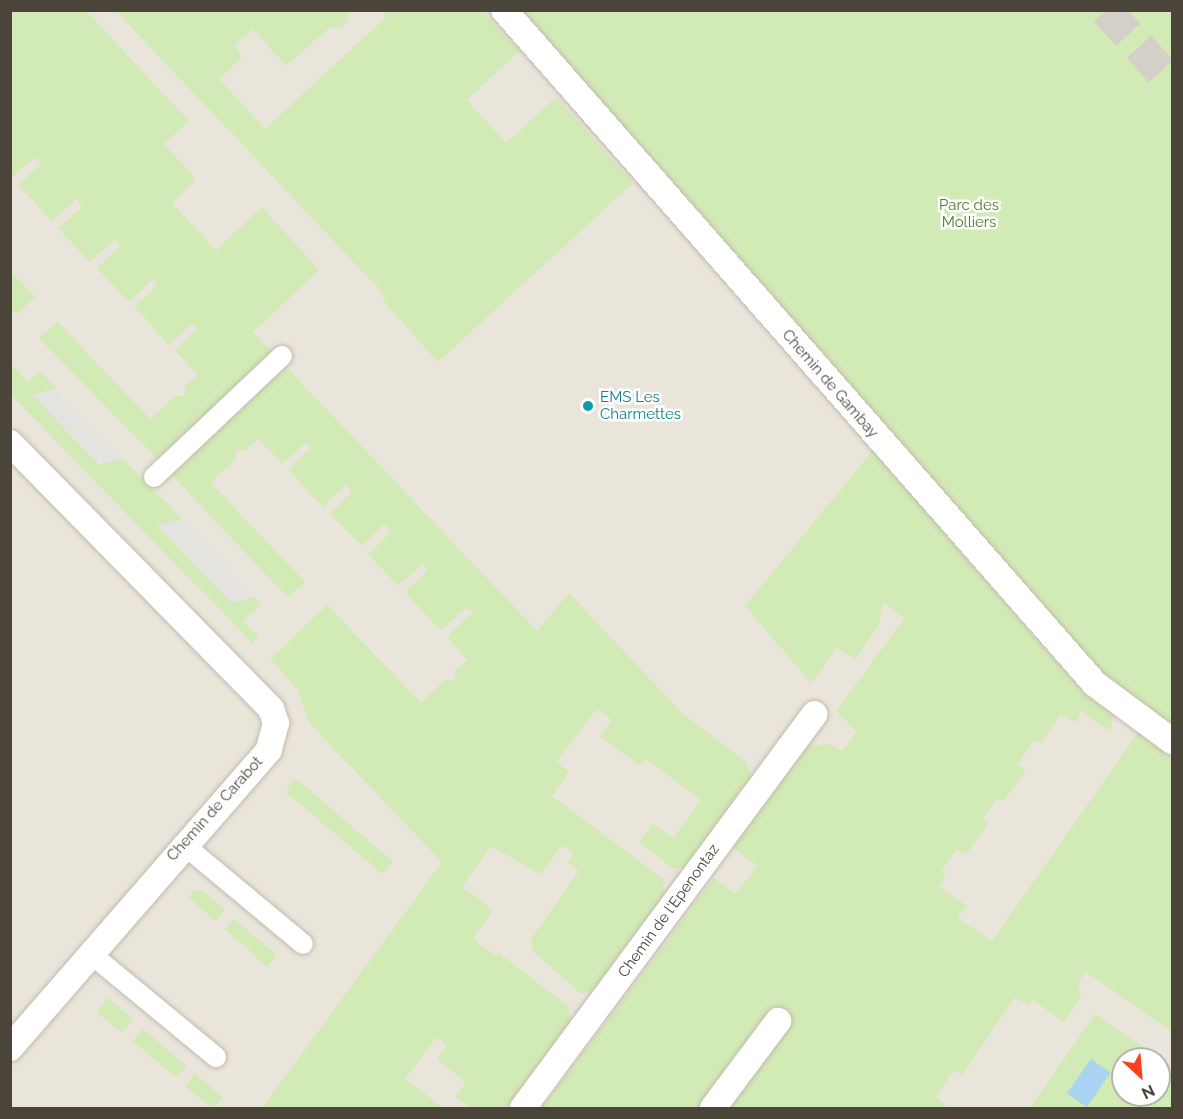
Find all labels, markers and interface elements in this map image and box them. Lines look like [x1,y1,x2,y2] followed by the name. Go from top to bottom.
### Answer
[939,196,999,231] park label: Parc des Molliers
[778,326,882,442] street label: Chemin de Gambay
[600,388,681,423] place label: EMS Les Charmettes
[581,399,595,413] marker: EMS Les Charmettes
[163,753,267,865] street label: Chemin de Carabot
[615,841,723,981] street label: Chemin de l'Epenontaz
[1111,1047,1171,1107] north arrow
[1139,1081,1158,1103] text: N

